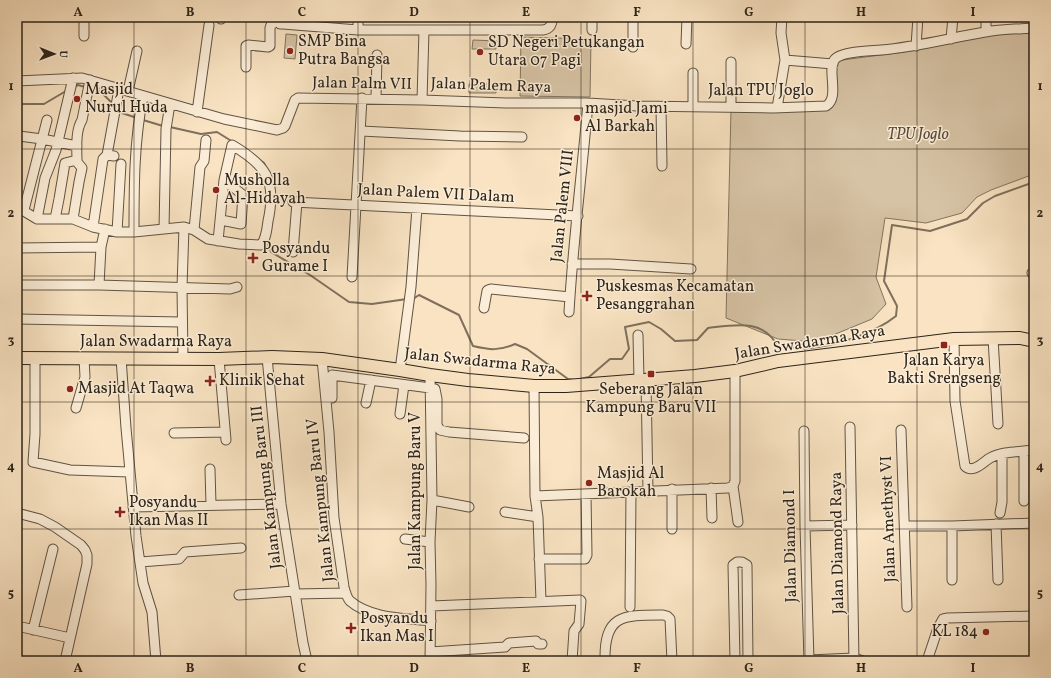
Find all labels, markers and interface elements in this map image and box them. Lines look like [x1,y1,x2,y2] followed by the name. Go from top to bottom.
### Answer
[73,4,83,22] text: A
[186,4,195,22] text: B
[298,4,306,22] text: C
[409,4,419,22] text: D
[522,4,530,22] text: E
[633,4,641,22] text: F
[744,4,754,22] text: G
[856,4,866,22] text: H
[971,4,976,22] text: I
[298,31,390,71] place label: SMP Bina Putra Bangsa
[488,32,645,72] place label: SD Negeri Petukangan Utara 07 Pagi
[34,34,74,74] north arrow
[285,46,295,56] marker: SMP Bina Putra Bangsa
[475,47,485,57] marker: SD Negeri Petukangan Utara 07 Pagi
[55,50,70,59] text: U
[312,72,412,96] street label: Jalan Palm VII
[430,73,552,99] street label: Jalan Palem Raya
[8,78,14,96] text: 1
[1037,78,1043,96] text: 1
[85,79,168,119] place label: Masjid Nurul Huda
[708,80,814,102] street label: Jalan TPU Joglo
[72,94,82,104] marker: Masjid Nurul Huda
[585,98,668,138] place label: masjid Jami Al Barkah
[572,113,582,123] marker: masjid Jami Al Barkah
[887,124,949,146] park label: TPU Joglo
[546,149,580,263] street label: Jalan Palem VIII
[224,170,306,210] place label: Musholla Al-Hidayah
[357,179,515,209] street label: Jalan Palem VII Dalam
[211,185,221,195] marker: Musholla Al-Hidayah
[8,205,15,223] text: 2
[1037,205,1044,223] text: 2
[262,238,330,278] place label: Posyandu Gurame I
[247,252,259,264] marker: Posyandu Gurame I
[596,276,754,316] place label: Puskesmas Kecamatan Pesanggrahan
[581,290,593,302] marker: Puskesmas Kecamatan Pesanggrahan
[733,320,887,366] street label: Jalan Swadarma Raya
[80,331,232,353] street label: Jalan Swadarma Raya
[8,332,15,350] text: 3
[1037,332,1044,350] text: 3
[939,340,949,350] marker: Jalan Karya Bakti Srengseng
[403,343,557,381] street label: Jalan Swadarma Raya
[887,350,1001,390] place label: Jalan Karya Bakti Srengseng
[646,369,656,379] marker: Seberang Jalan Kampung Baru VII
[219,370,305,392] place label: Klinik Sehat
[204,375,216,387] marker: Klinik Sehat
[78,378,194,400] place label: Masjid At Taqwa
[586,379,716,419] place label: Seberang Jalan Kampung Baru VII
[65,384,75,394] marker: Masjid At Taqwa
[246,404,288,570] street label: Jalan Kampung Baru III
[405,412,427,570] street label: Jalan Kampung Baru V
[301,417,341,583] street label: Jalan Kampung Baru IV
[876,455,902,583] street label: Jalan Amethyst VI
[7,458,15,476] text: 4
[1036,458,1044,476] text: 4
[597,463,665,503] place label: Masjid Al Barokah
[826,471,850,615] street label: Jalan Diamond Raya
[584,478,594,488] marker: Masjid Al Barokah
[779,489,803,603] street label: Jalan Diamond I
[129,492,208,532] place label: Posyandu Ikan Mas II
[114,506,126,518] marker: Posyandu Ikan Mas II
[8,585,14,603] text: 5
[1037,585,1043,603] text: 5
[360,608,434,648] place label: Posyandu Ikan Mas I
[932,621,978,643] place label: KL 184
[345,622,357,634] marker: Posyandu Ikan Mas I
[981,627,991,637] marker: KL 184
[73,660,83,678] text: A
[186,660,195,678] text: B
[298,660,306,678] text: C
[409,660,419,678] text: D
[522,660,530,678] text: E
[633,660,641,678] text: F
[744,660,754,678] text: G
[856,660,866,678] text: H
[971,660,976,678] text: I

